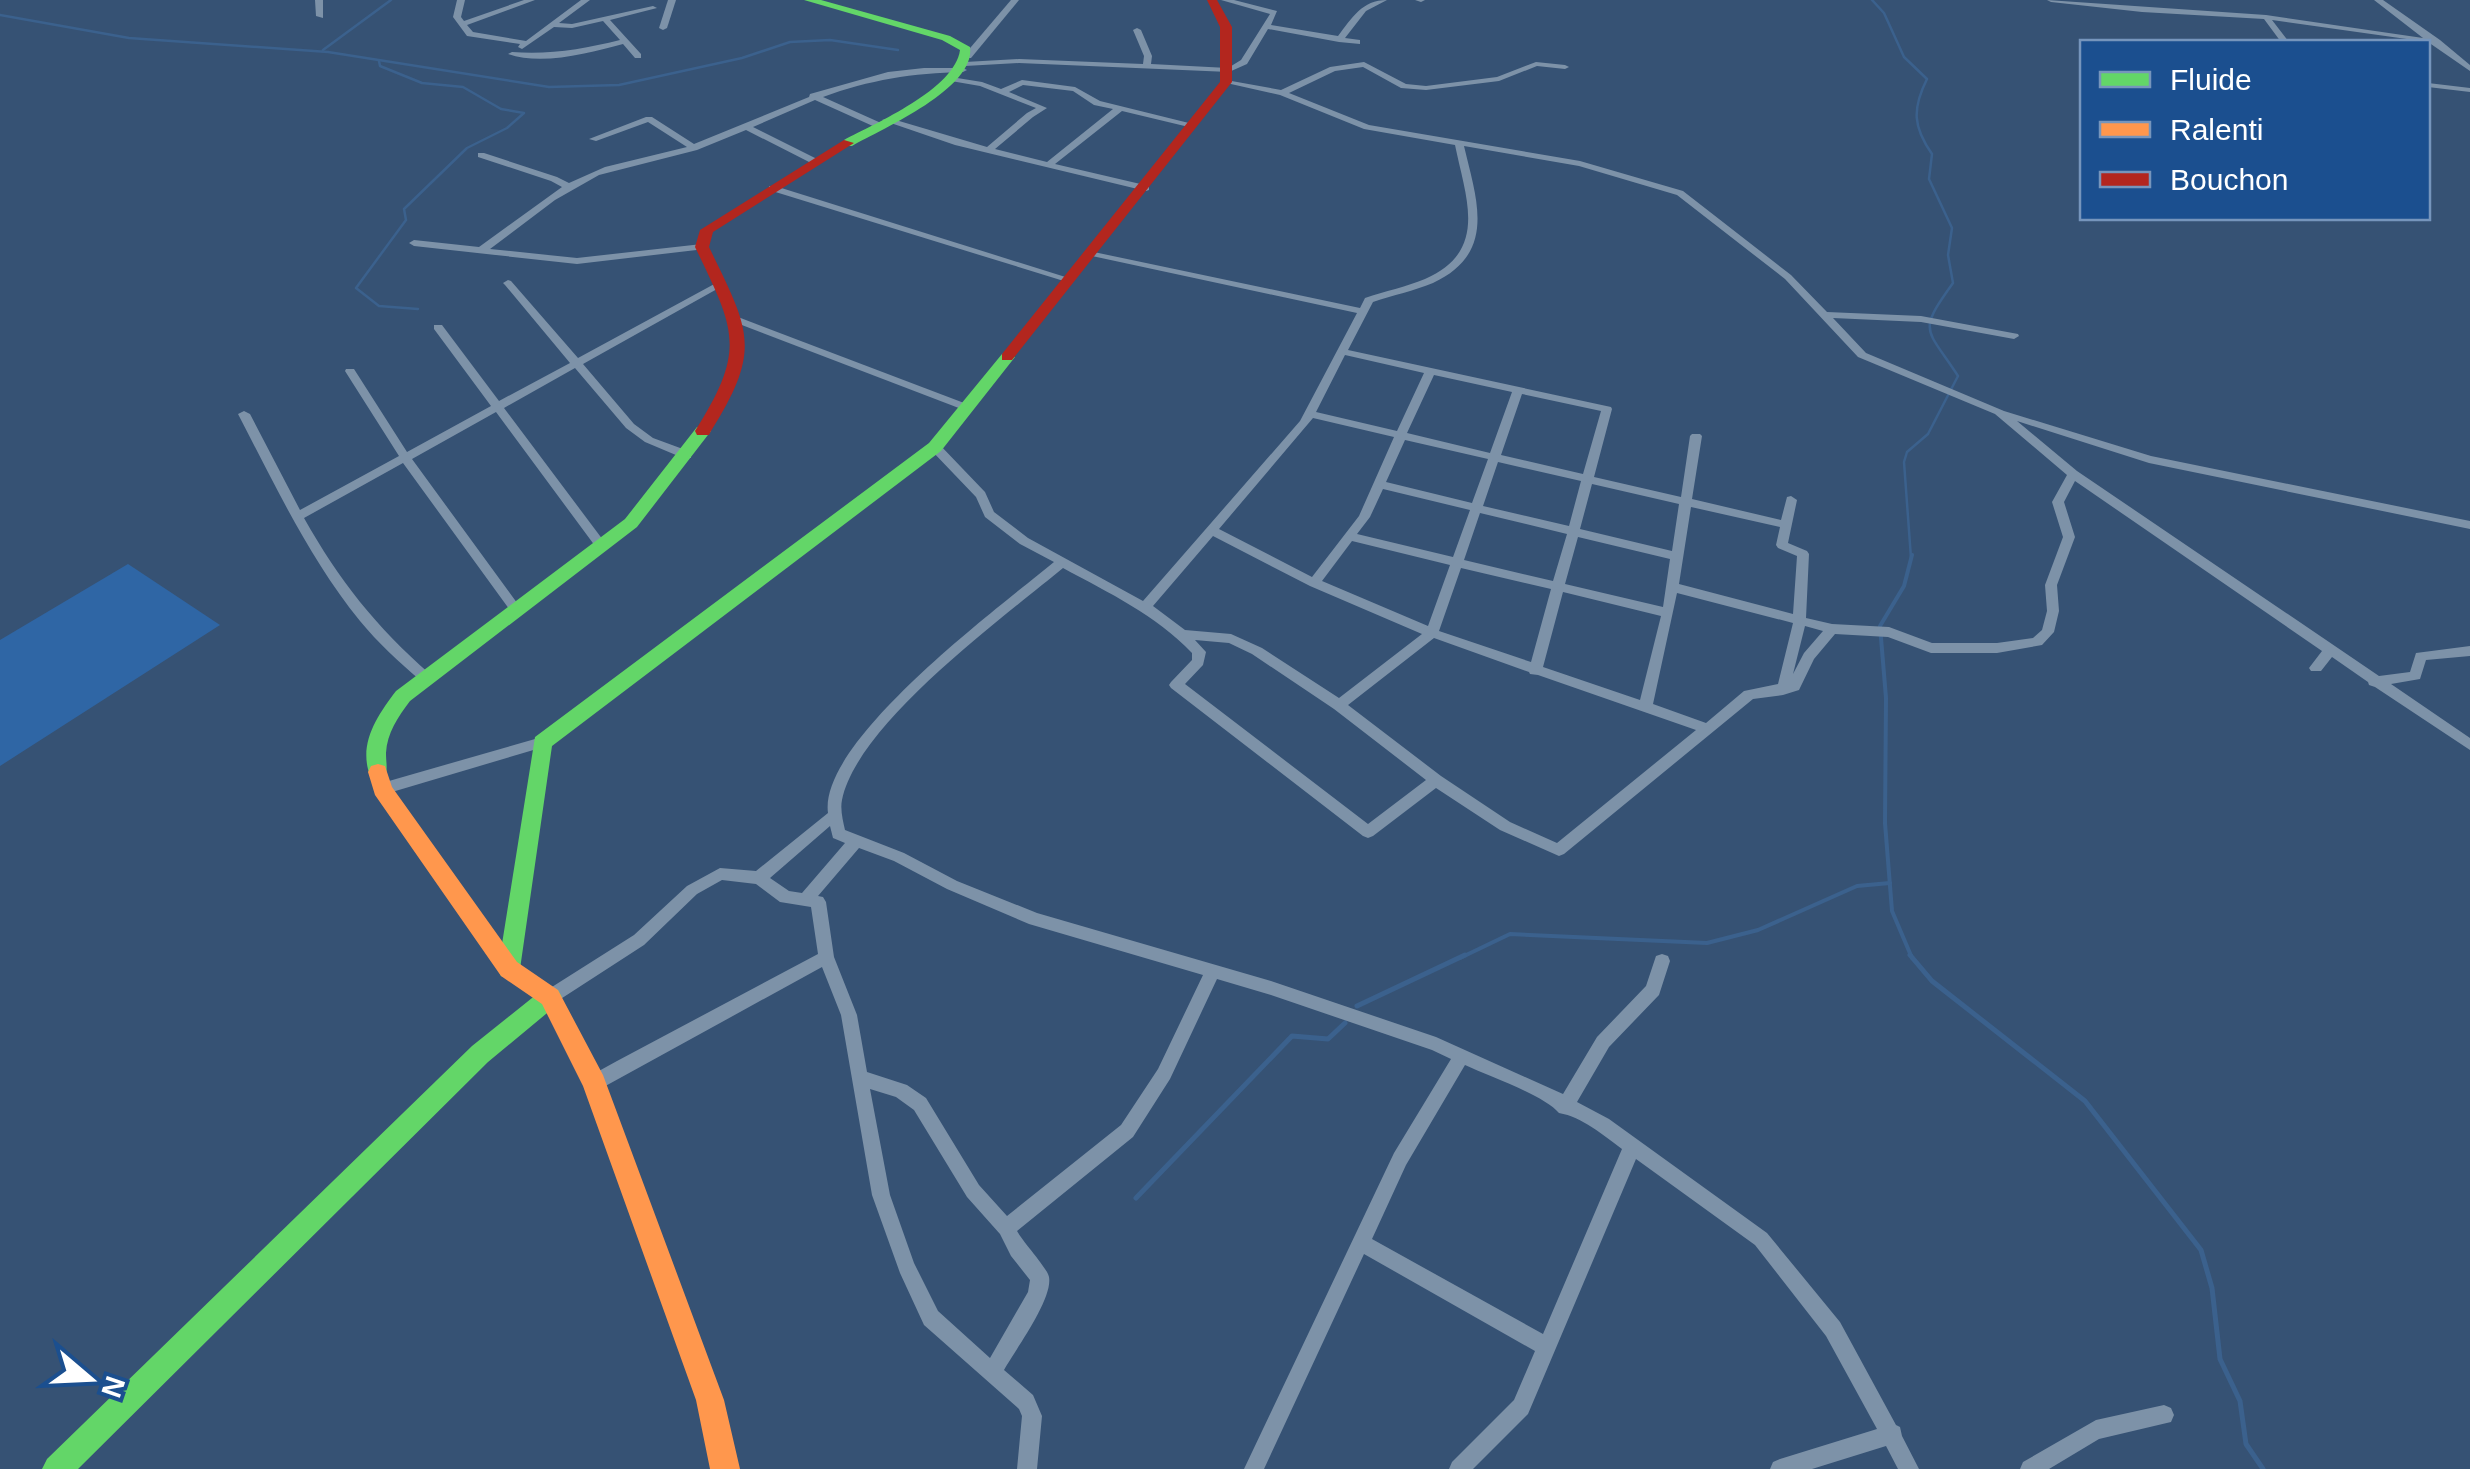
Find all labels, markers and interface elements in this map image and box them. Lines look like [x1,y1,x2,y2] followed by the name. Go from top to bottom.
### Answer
[2080,40,2430,220] legend
[2170,63,2252,96] text: Fluide
[2170,113,2263,146] text: Ralenti
[2170,163,2288,196] text: Bouchon
[40,1329,140,1429] north arrow
[95,1372,131,1402] text: N

